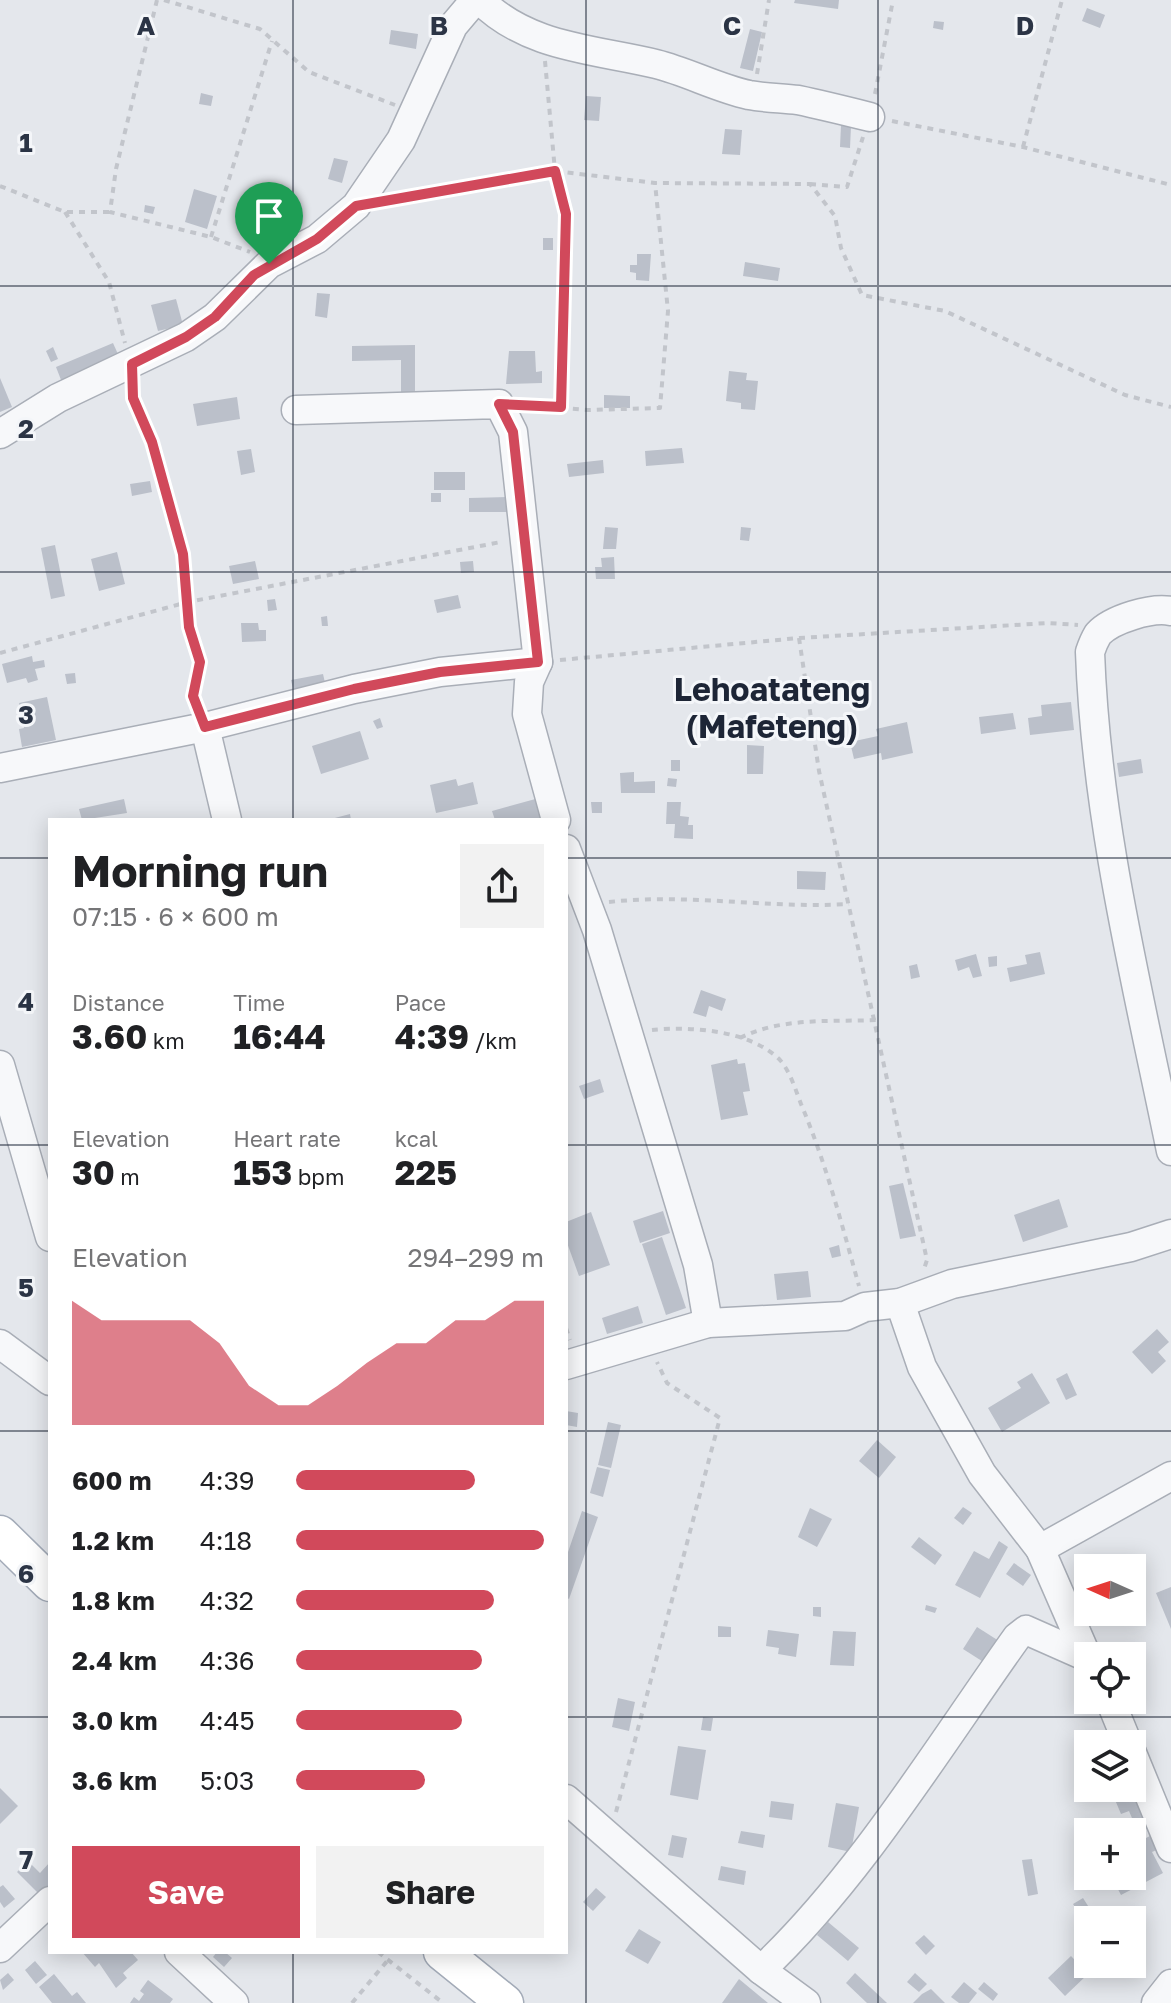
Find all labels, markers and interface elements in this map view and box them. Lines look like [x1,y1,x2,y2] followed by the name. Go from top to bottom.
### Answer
[137,10,156,41] text: A
[430,10,448,41] text: B
[723,10,741,41] text: C
[1016,10,1034,41] text: D
[19,127,33,158] text: 1
[235,182,303,264] pin
[247,194,291,238] icon: arrive
[18,413,34,444] text: 2
[674,670,870,745] district label: Lehoatateng (Mafeteng)
[18,699,34,730] text: 3
[72,844,328,897] text: Morning run
[460,844,544,928] button: share
[72,901,279,932] text: 07:15 · 6 × 600 m
[18,986,34,1017] text: 4
[72,989,164,1016] text: Distance
[233,989,285,1016] text: Time
[395,989,446,1016] text: Pace
[72,1016,147,1056] text: 3.60
[233,1016,326,1056] text: 16:44
[395,1016,469,1056] text: 4:39
[147,1027,185,1054] text: km
[469,1027,517,1054] text: /km
[72,1125,170,1152] text: Elevation
[233,1125,341,1152] text: Heart rate
[395,1125,438,1152] text: kcal
[72,1152,115,1192] text: 30
[233,1152,292,1192] text: 153
[395,1152,457,1192] text: 225
[115,1163,140,1190] text: m
[292,1163,344,1190] text: bpm
[72,1242,188,1273] text: Elevation
[407,1242,544,1273] text: 294–299 m
[18,1272,34,1303] text: 5
[72,1465,152,1496] text: 600 m
[200,1465,255,1496] text: 4:39
[72,1525,154,1556] text: 1.2 km
[200,1525,252,1556] text: 4:18
[1074,1554,1146,1626] north arrow
[1074,1554,1146,1978] map controls
[18,1558,34,1589] text: 6
[72,1585,155,1616] text: 1.8 km
[200,1585,254,1616] text: 4:32
[1074,1642,1146,1714] button: locate
[72,1645,157,1676] text: 2.4 km
[200,1645,255,1676] text: 4:36
[72,1705,157,1736] text: 3.0 km
[200,1705,255,1736] text: 4:45
[1074,1730,1146,1802] button: layers
[72,1765,157,1796] text: 3.6 km
[200,1765,254,1796] text: 5:03
[1074,1818,1146,1890] button: +
[19,1844,33,1875] text: 7
[72,1846,300,1938] button: Save
[316,1846,544,1938] button: Share
[1074,1906,1146,1978] button: −

